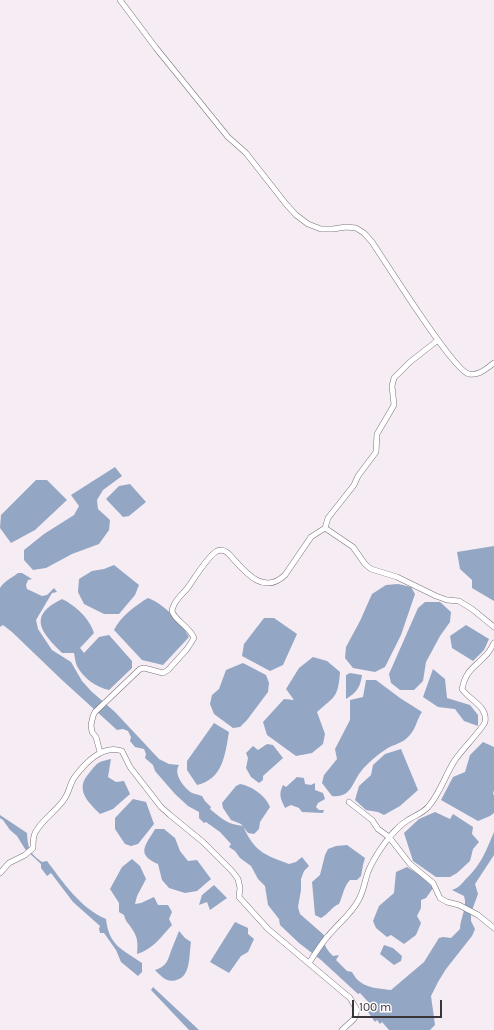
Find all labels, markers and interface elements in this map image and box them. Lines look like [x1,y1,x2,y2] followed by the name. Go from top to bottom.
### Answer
[354,992,444,1018] scale bar
[359,1000,391,1014] text: 100 m

